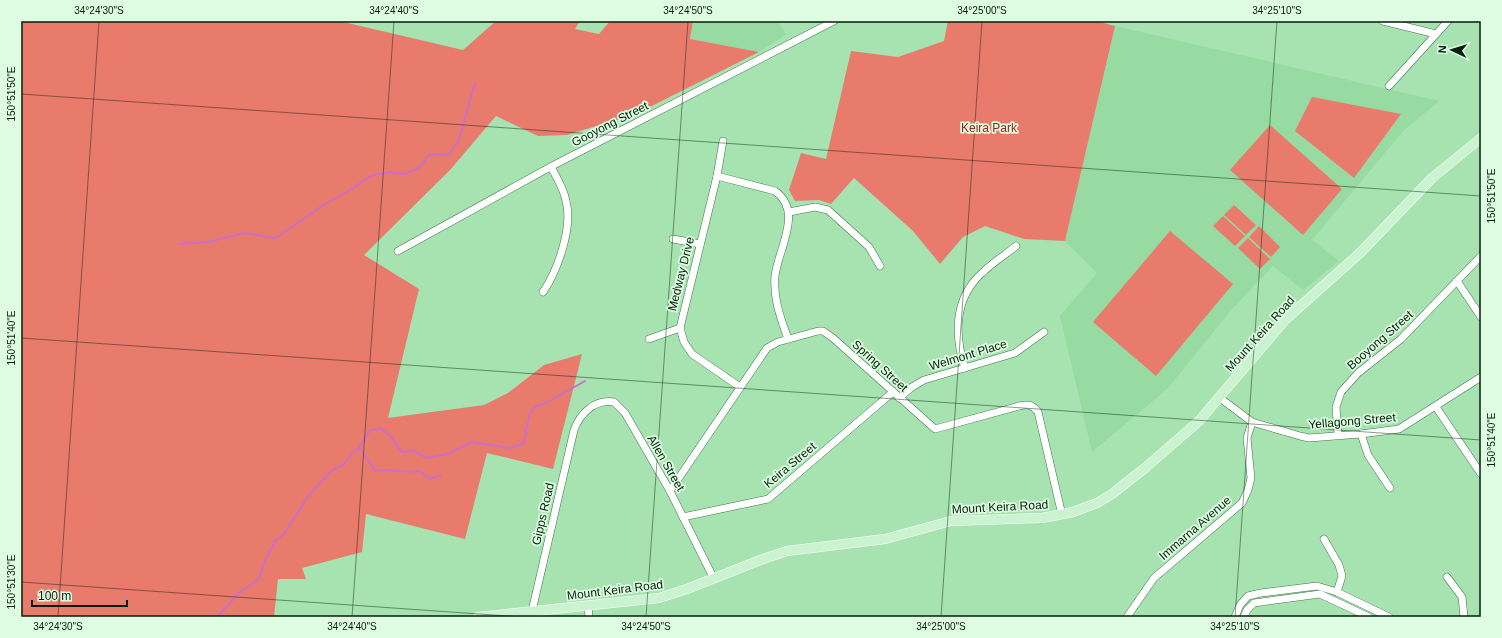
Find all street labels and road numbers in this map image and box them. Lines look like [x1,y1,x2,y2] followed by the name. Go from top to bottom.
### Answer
[569,98,651,149] street label: Gooyong Street
[665,235,697,313] street label: Medway Drive
[1222,293,1298,375] street label: Mount Keira Road
[1344,307,1416,372] street label: Booyong Street
[927,336,1009,373] street label: Welmont Place
[849,337,911,395] street label: Spring Street
[1308,410,1397,432] street label: Yellagong Street
[644,433,688,494] street label: Allen Street
[761,439,819,491] street label: Keira Street
[529,482,557,546] street label: Gipps Road
[1156,493,1234,563] street label: Immarna Avenue
[951,497,1049,517] street label: Mount Keira Road
[566,577,664,603] street label: Mount Keira Road

